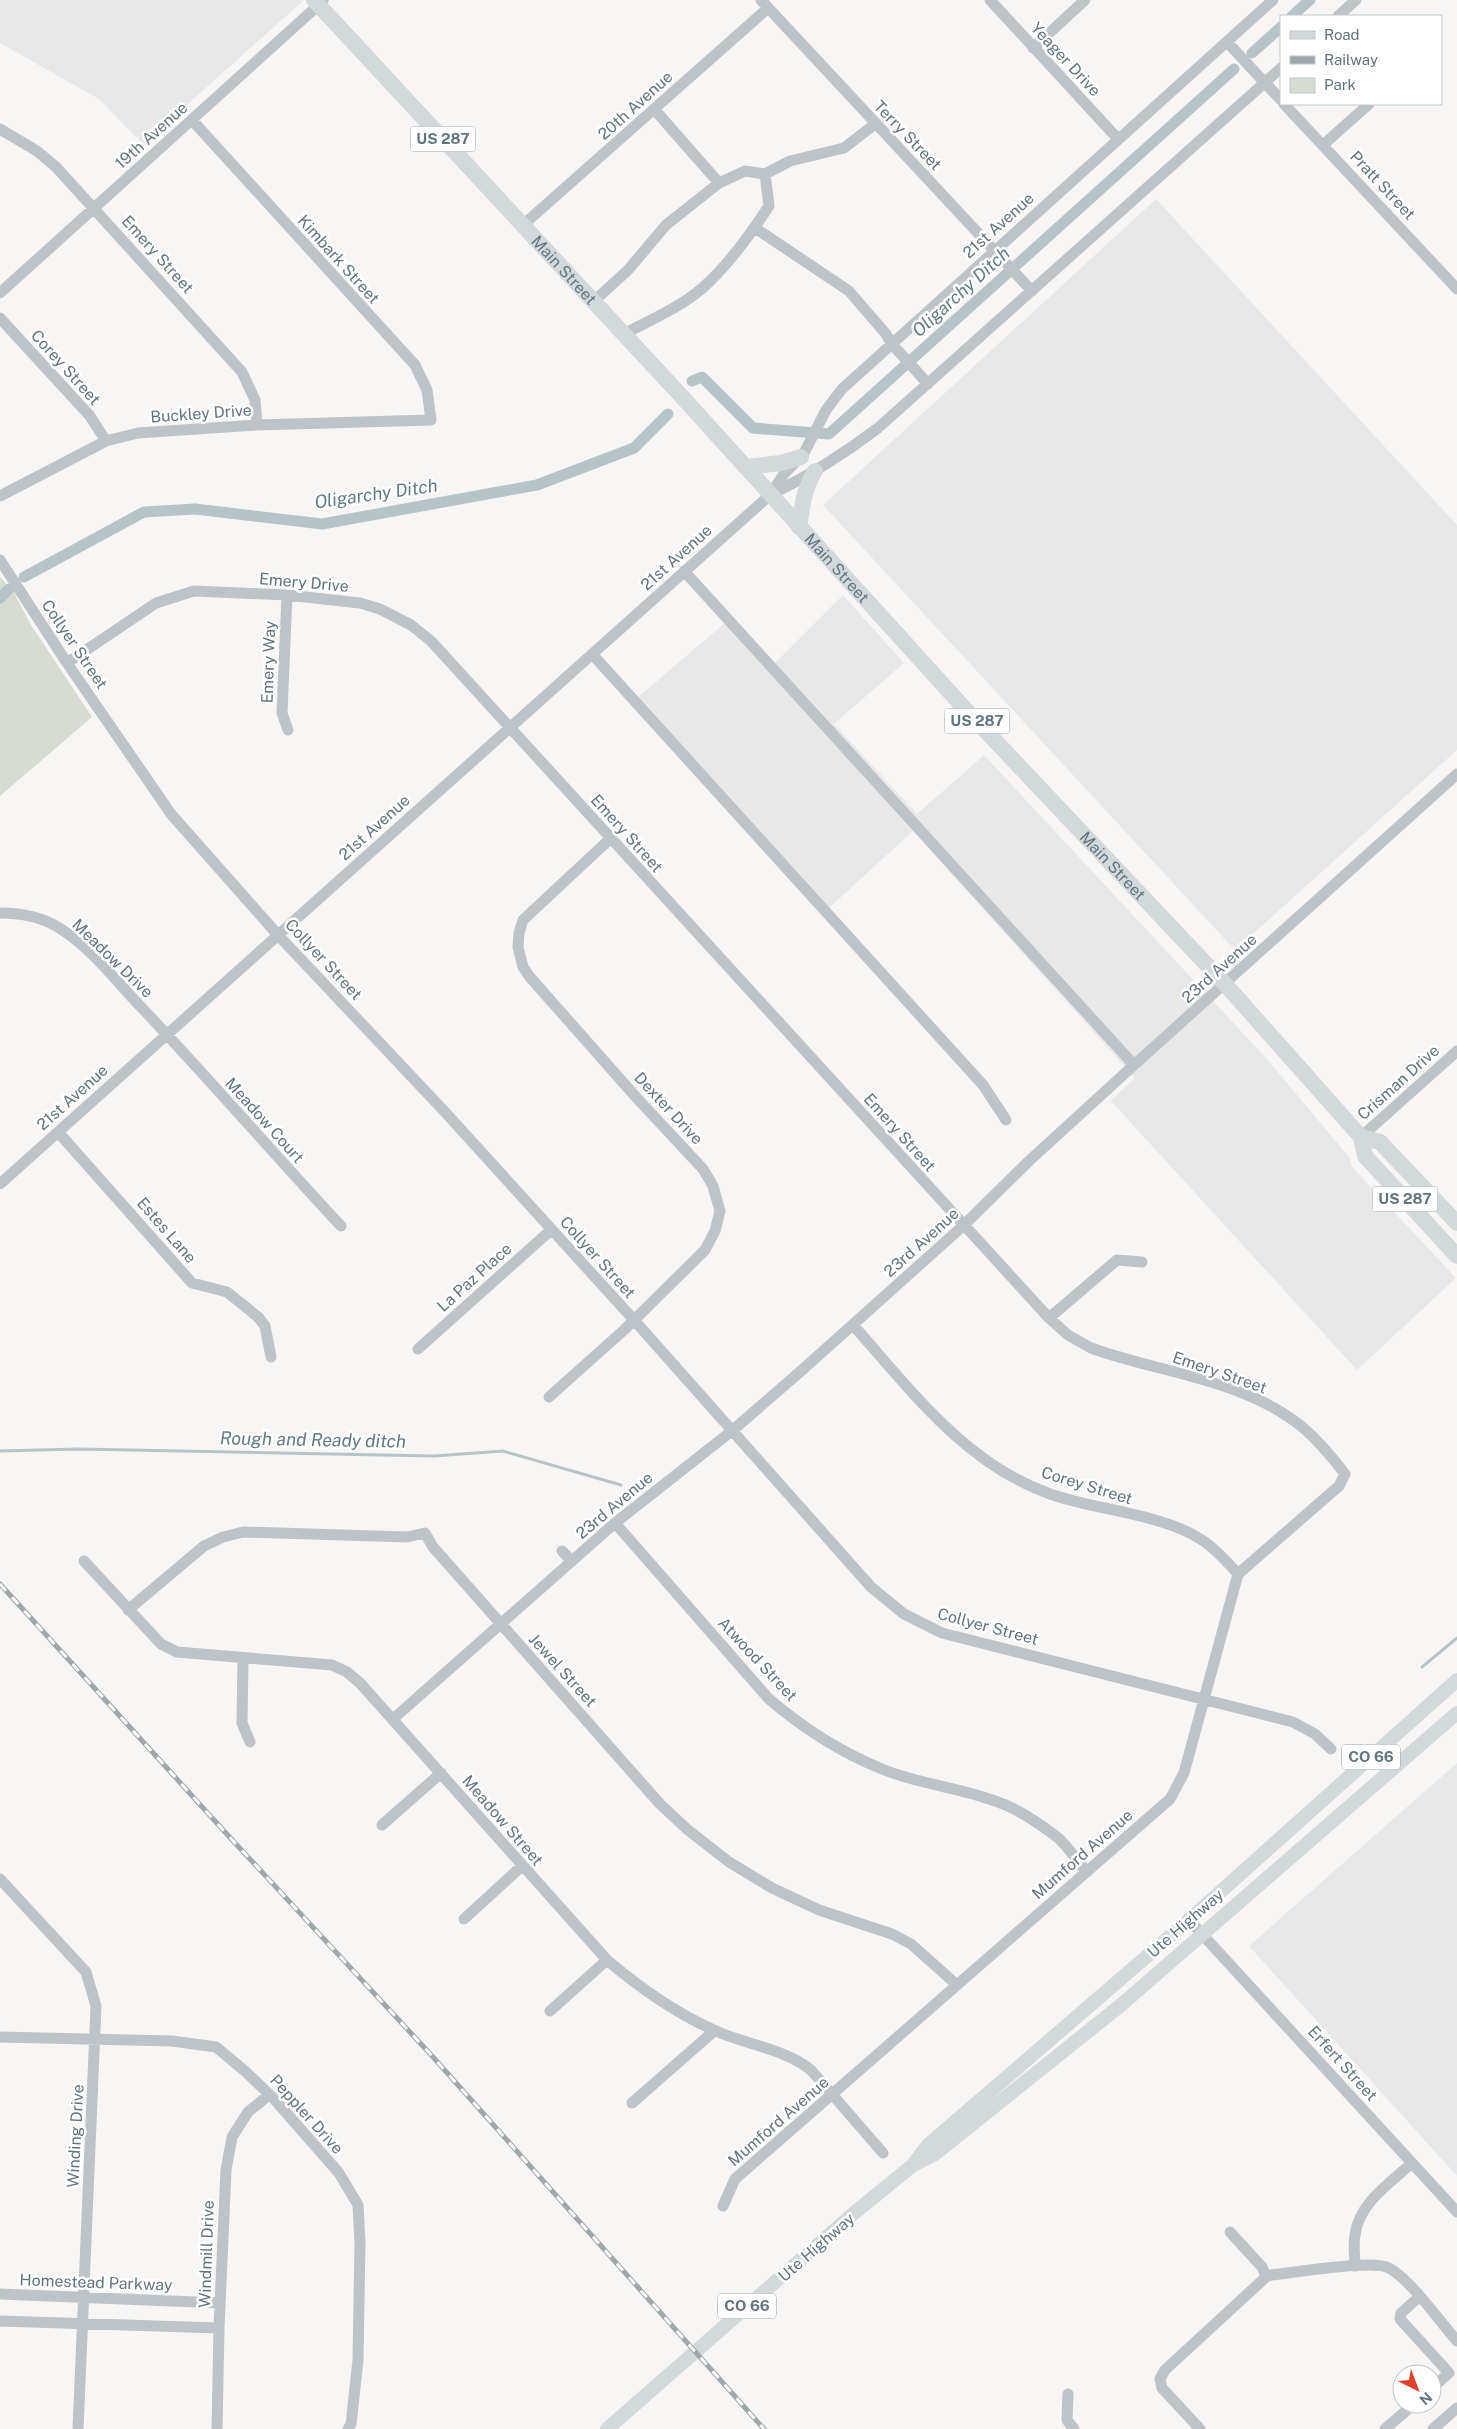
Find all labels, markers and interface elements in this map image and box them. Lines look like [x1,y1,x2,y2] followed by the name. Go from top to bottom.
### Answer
[1280,15,1442,105] legend
[1027,19,1105,100] street label: Yeager Drive
[1324,26,1360,43] text: Road
[1324,51,1378,68] text: Railway
[594,67,676,144] street label: 20th Avenue
[1324,76,1356,93] text: Park
[870,97,945,174] street label: Terry Street
[111,98,191,173] street label: 19th Avenue
[410,126,476,152] road number: US 287
[1346,147,1419,224] street label: Pratt Street
[959,189,1038,262] street label: 21st Avenue
[118,211,198,297] street label: Emery Street
[294,211,383,308] street label: Kimbark Street
[527,232,600,309] street label: Main Street
[908,242,1014,341] water label: Oligarchy Ditch
[27,326,104,409] street label: Corey Street
[150,400,252,427] street label: Buckley Drive
[313,474,439,513] water label: Oligarchy Ditch
[637,521,716,594] street label: 21st Avenue
[800,530,873,607] street label: Main Street
[258,569,350,596] street label: Emery Drive
[38,596,111,693] street label: Collyer Street
[258,620,279,704] street label: Emery Way
[944,708,1010,734] road number: US 287
[587,790,667,876] street label: Emery Street
[335,791,414,864] street label: 21st Avenue
[1076,828,1149,904] street label: Main Street
[68,915,157,1002] street label: Meadow Drive
[281,915,366,1004] street label: Collyer Street
[1178,930,1261,1007] street label: 23rd Avenue
[1354,1041,1443,1124] street label: Crisman Drive
[33,1061,112,1134] street label: 21st Avenue
[630,1068,707,1148] street label: Dexter Drive
[221,1074,308,1167] street label: Meadow Court
[860,1089,940,1175] street label: Emery Street
[1372,1186,1438,1212] road number: US 287
[133,1194,200,1267] street label: Estes Lane
[880,1204,963,1281] street label: 23rd Avenue
[556,1213,639,1302] street label: Collyer Street
[433,1239,515,1316] street label: La Paz Place
[1170,1348,1269,1397] street label: Emery Street
[220,1427,406,1452] water label: Rough and Ready ditch
[1039,1463,1135,1508] street label: Corey Street
[572,1468,656,1543] street label: 23rd Avenue
[935,1604,1040,1649] street label: Collyer Street
[714,1614,801,1705] street label: Atwood Street
[525,1630,600,1711] street label: Jewel Street
[1342,1744,1400,1770] road number: CO 66
[458,1771,547,1869] street label: Meadow Street
[1028,1806,1136,1903] street label: Mumford Avenue
[1143,1885,1228,1962] street label: Ute Highway
[1304,2022,1381,2105] street label: Erfert Street
[266,2071,347,2158] street label: Peppler Drive
[724,2073,832,2170] street label: Mumford Avenue
[63,2084,88,2188] street label: Winding Drive
[195,2200,218,2308] street label: Windmill Drive
[774,2209,859,2286] street label: Ute Highway
[19,2270,173,2295] street label: Homestead Parkway
[718,2294,776,2318] road number: CO 66
[1392,2364,1442,2414] north arrow
[1416,2389,1435,2408] text: N

